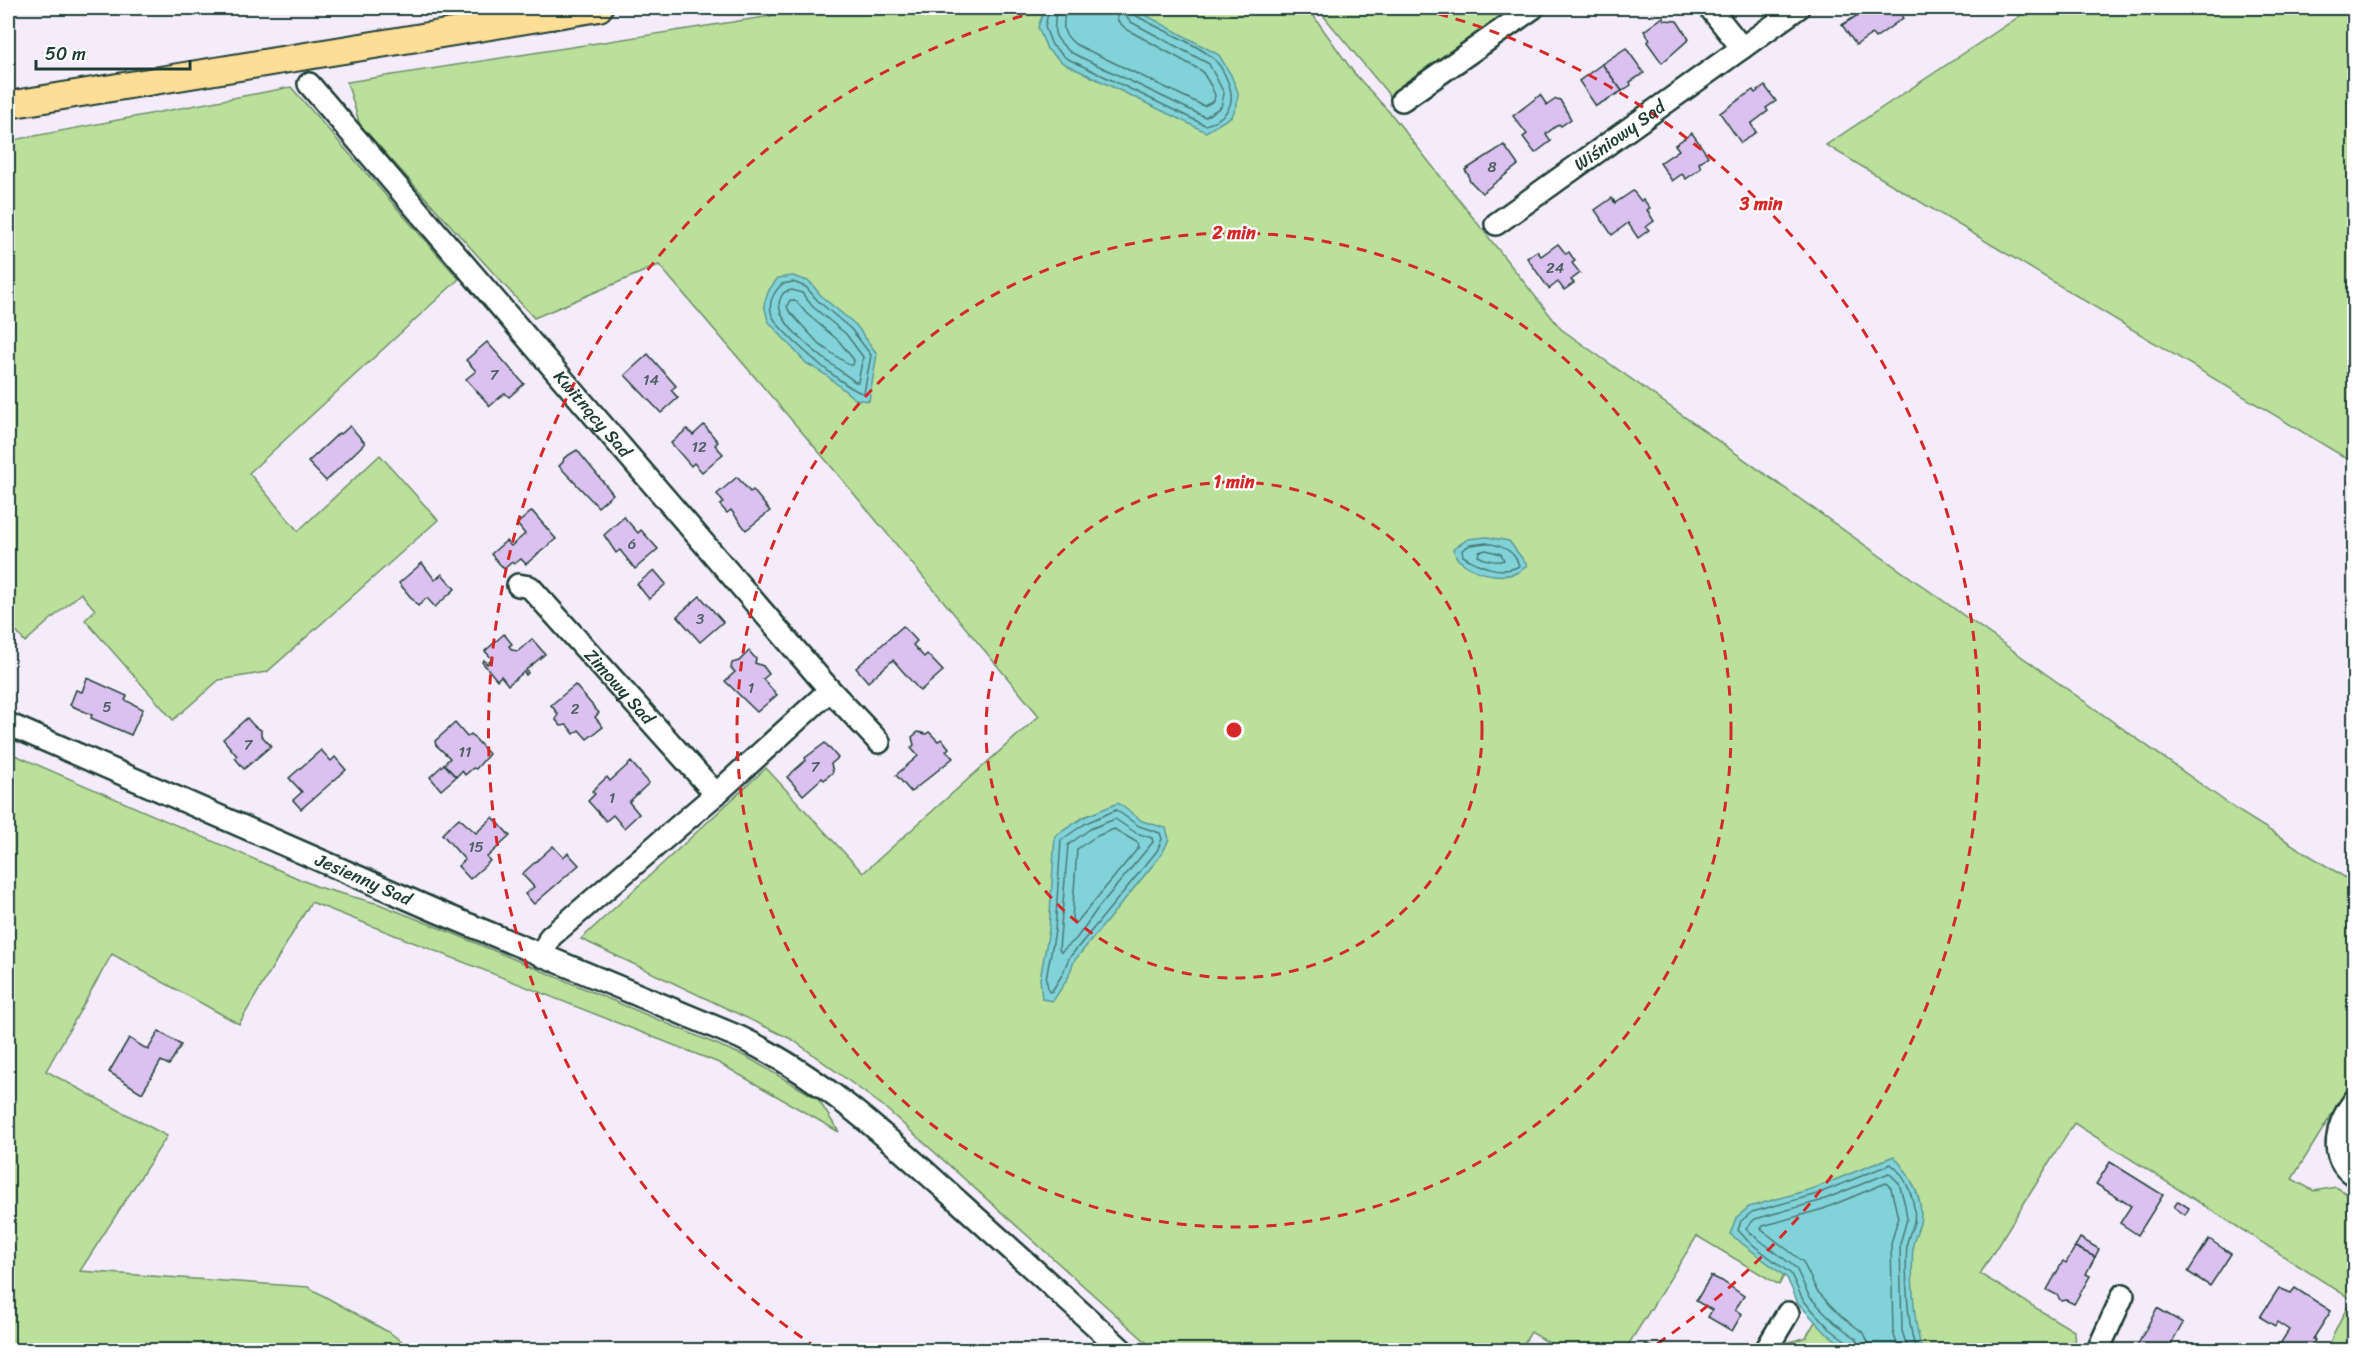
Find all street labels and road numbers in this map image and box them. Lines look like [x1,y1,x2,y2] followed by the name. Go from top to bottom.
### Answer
[1567,91,1674,180] street label: Wiśniowy Sad
[545,362,641,466] street label: Kwitnący Sad
[576,641,664,733] street label: Zimowy Sad
[309,844,419,915] street label: Jesienny Sad

